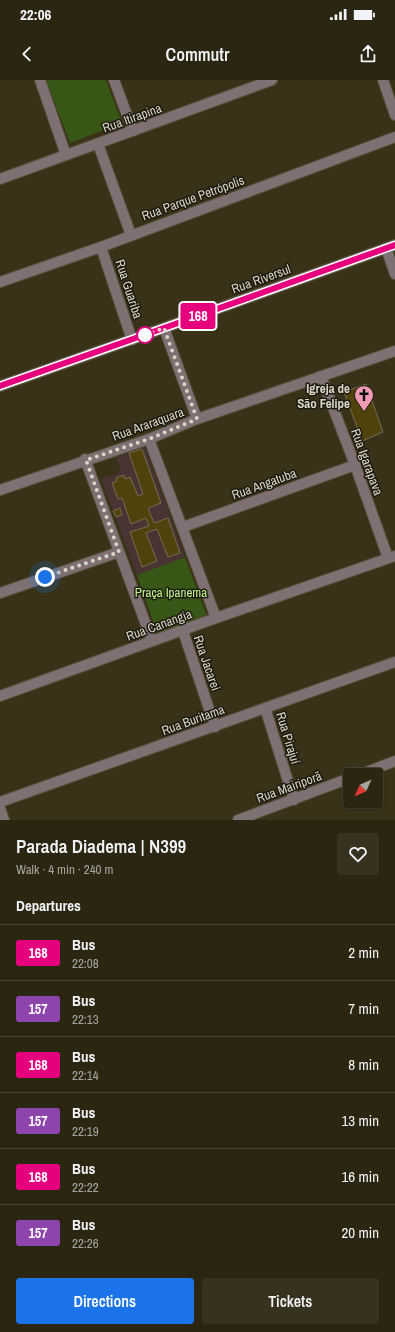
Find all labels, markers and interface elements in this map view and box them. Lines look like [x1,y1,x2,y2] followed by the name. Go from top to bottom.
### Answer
[20,4,51,25] text: 22:06
[166,42,229,67] text: Commutr
[16,43,38,65] icon: back
[357,43,379,65] icon: share
[100,99,164,137] street label: Rua Itirapina
[139,172,247,224] street label: Rua Parque Petrópolis
[111,257,147,321] street label: Rua Guariba
[229,260,293,298] street label: Rua Riversul
[175,303,221,329] line badge: 168
[188,307,208,325] text: 168
[136,326,154,344] unlabelled marker
[297,380,350,412] place label: Igreja de São Felipe
[353,384,375,412] church icon: Igreja de São Felipe
[110,403,186,445] street label: Rua Araraquara
[347,426,387,498] street label: Rua Igarapava
[229,464,299,504] street label: Rua Angatuba
[35,567,55,587] your location
[135,584,207,601] park label: Praça Ipanema
[124,605,194,645] street label: Rua Canangia
[190,633,225,694] street label: Rua Jacareí
[159,701,227,739] street label: Rua Buritama
[272,710,304,767] street label: Rua Pirajuí
[254,767,324,807] street label: Rua Mairiporã
[343,768,383,808] north arrow
[343,768,383,808] map controls
[16,833,186,859] text: Parada Diadema | N399
[337,833,379,875] button: heart
[16,861,113,878] text: Walk · 4 min · 240 m
[16,895,81,916] text: Departures
[72,934,95,955] text: Bus
[348,942,379,963] text: 2 min
[28,944,48,962] text: 168
[72,955,99,972] text: 22:08
[72,990,95,1011] text: Bus
[348,998,379,1019] text: 7 min
[28,1000,48,1018] text: 157
[72,1011,99,1028] text: 22:13
[72,1046,95,1067] text: Bus
[348,1054,379,1075] text: 8 min
[28,1056,48,1074] text: 168
[72,1067,99,1084] text: 22:14
[72,1102,95,1123] text: Bus
[341,1110,379,1131] text: 13 min
[28,1112,48,1130] text: 157
[72,1123,99,1140] text: 22:19
[72,1158,95,1179] text: Bus
[341,1166,379,1187] text: 16 min
[28,1168,48,1186] text: 168
[72,1179,99,1196] text: 22:22
[72,1214,95,1235] text: Bus
[341,1222,379,1243] text: 20 min
[28,1224,48,1242] text: 157
[72,1235,99,1252] text: 22:26
[16,1278,194,1324] button: Directions
[202,1278,379,1324] button: Tickets

